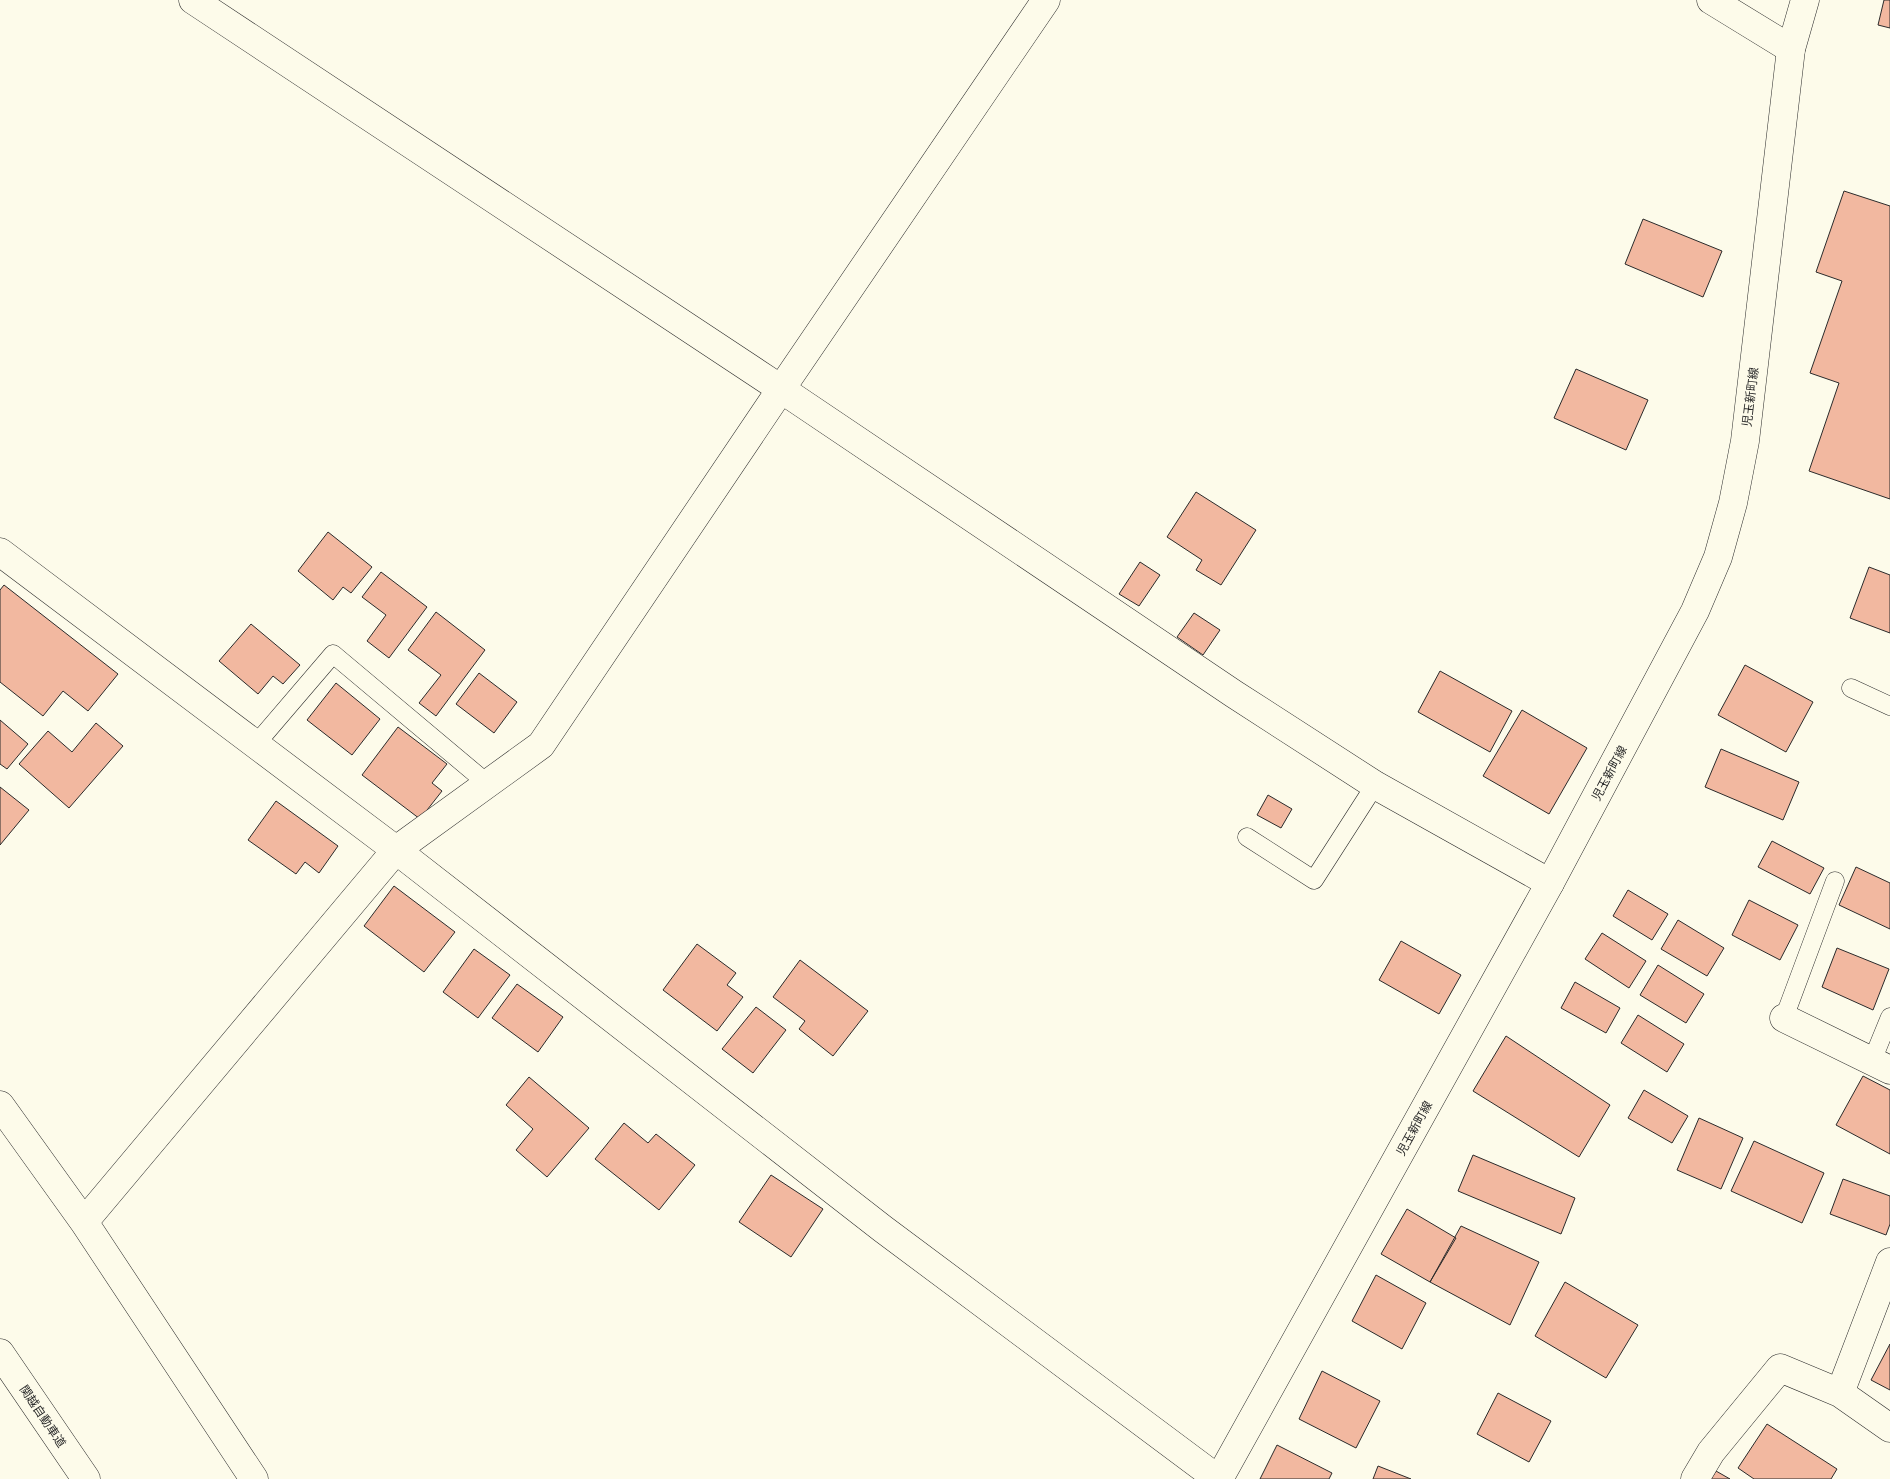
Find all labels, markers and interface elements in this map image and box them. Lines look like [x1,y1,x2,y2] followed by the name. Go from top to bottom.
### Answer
[1738,366,1762,428] street label: 児玉新町線
[1587,743,1631,803] street label: 児玉新町線
[1392,1098,1436,1158] street label: 児玉新町線
[16,1381,70,1451] street label: 関越自動車道

